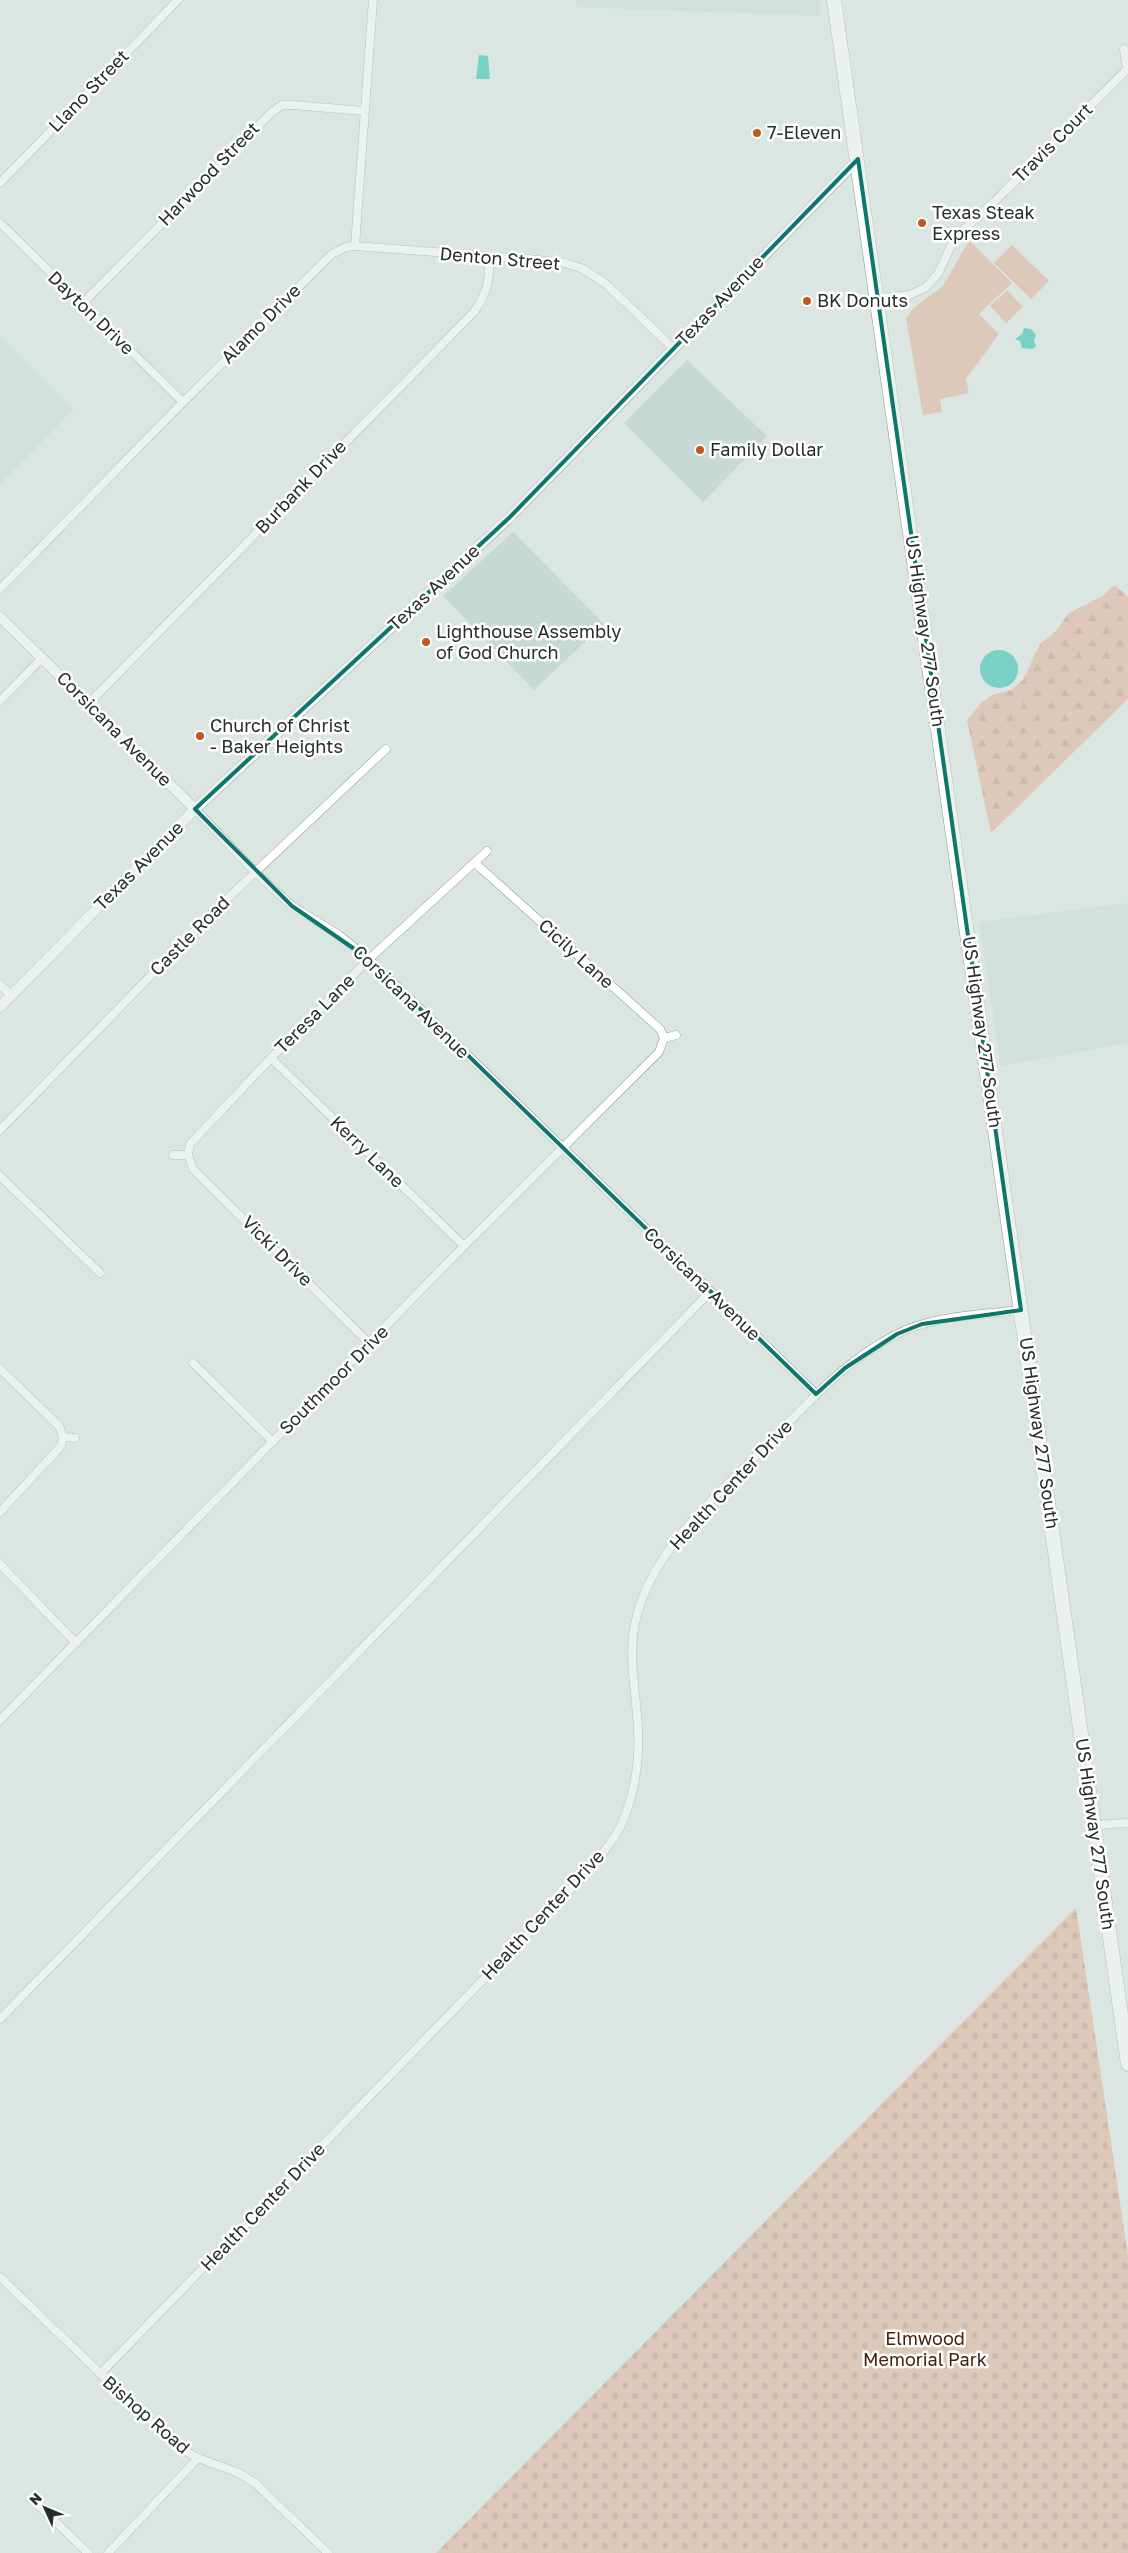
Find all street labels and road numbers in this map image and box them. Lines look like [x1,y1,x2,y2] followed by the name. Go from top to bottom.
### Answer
[44,45,133,136] street label: Llano Street
[1008,98,1097,187] street label: Travis Court
[153,117,263,230] street label: Harwood Street
[439,242,561,274] street label: Denton Street
[671,251,768,350] street label: Texas Avenue
[44,266,139,359] street label: Dayton Drive
[216,279,305,368] street label: Alamo Drive
[250,435,350,538] street label: Burbank Drive
[902,533,950,728] street label: US Highway 277 South
[383,539,484,635] street label: Texas Avenue
[53,666,177,790] street label: Corsicana Avenue
[89,816,187,914] street label: Texas Avenue
[145,891,234,980] street label: Castle Road
[534,914,619,993] street label: Cicily Lane
[959,934,1007,1129] street label: US Highway 277 South
[349,940,475,1063] street label: Corsicana Avenue
[270,969,359,1058] street label: Teresa Lane
[326,1111,409,1192] street label: Kerry Lane
[238,1210,318,1290] street label: Vicki Drive
[640,1222,766,1345] street label: Corsicana Avenue
[274,1320,392,1438] street label: Southmoor Drive
[1016,1335,1064,1530] street label: US Highway 277 South
[664,1415,796,1554] street label: Health Center Drive
[1072,1736,1120,1931] street label: US Highway 277 South
[476,1845,608,1984] street label: Health Center Drive
[195,2138,329,2275] street label: Health Center Drive
[99,2371,195,2458] street label: Bishop Road

